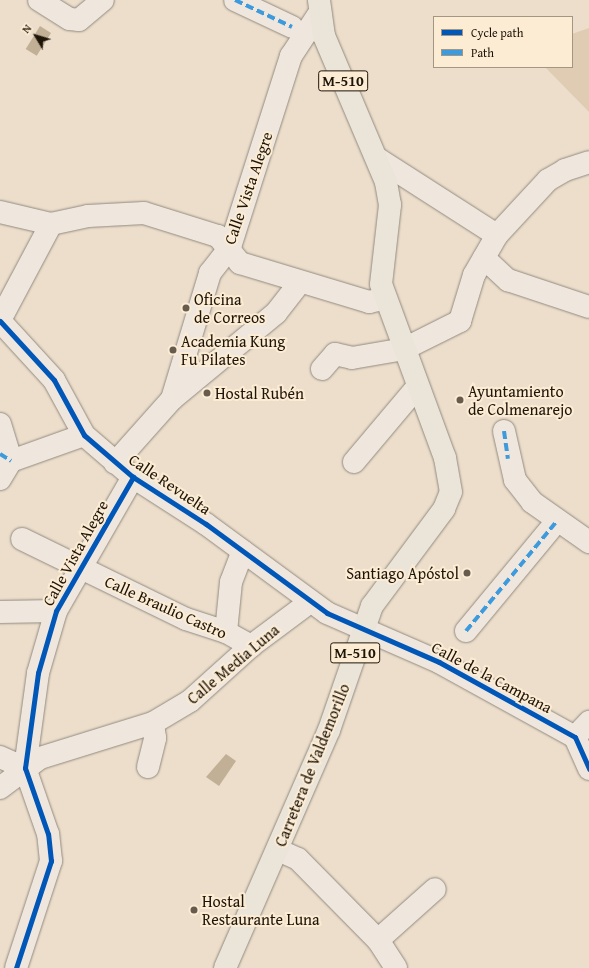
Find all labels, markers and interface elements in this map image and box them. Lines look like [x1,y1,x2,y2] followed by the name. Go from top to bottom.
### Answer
[16,16,56,56] north arrow
[433,16,573,68] legend
[18,21,35,36] text: N
[471,24,523,41] text: Cycle path
[471,44,494,61] text: Path
[318,68,368,94] road number: M-510
[220,129,276,247] street label: Calle Vista Alegre
[194,289,265,327] place label: Oficina de Correos
[181,303,191,313] marker: Oficina de Correos
[181,331,285,369] place label: Academia Kung Fu Pilates
[168,345,178,355] marker: Academia Kung Fu Pilates
[468,381,572,419] place label: Ayuntamiento de Colmenarejo
[215,383,304,403] place label: Hostal Rubén
[202,388,212,398] marker: Hostal Rubén
[455,395,465,405] marker: Ayuntamiento de Colmenarejo
[125,450,215,518] street label: Calle Revuelta
[38,497,112,609] street label: Calle Vista Alegre
[346,563,459,583] place label: Santiago Apóstol
[462,568,472,578] marker: Santiago Apóstol
[102,571,230,643] street label: Calle Braulio Castro
[183,620,283,708] street label: Calle Media Luna
[429,637,555,717] street label: Calle de la Campana
[330,640,380,666] road number: M-510
[270,681,354,849] street label: Carretera de Valdemorillo
[202,891,320,929] place label: Hostal Restaurante Luna
[189,905,199,915] marker: Hostal Restaurante Luna

